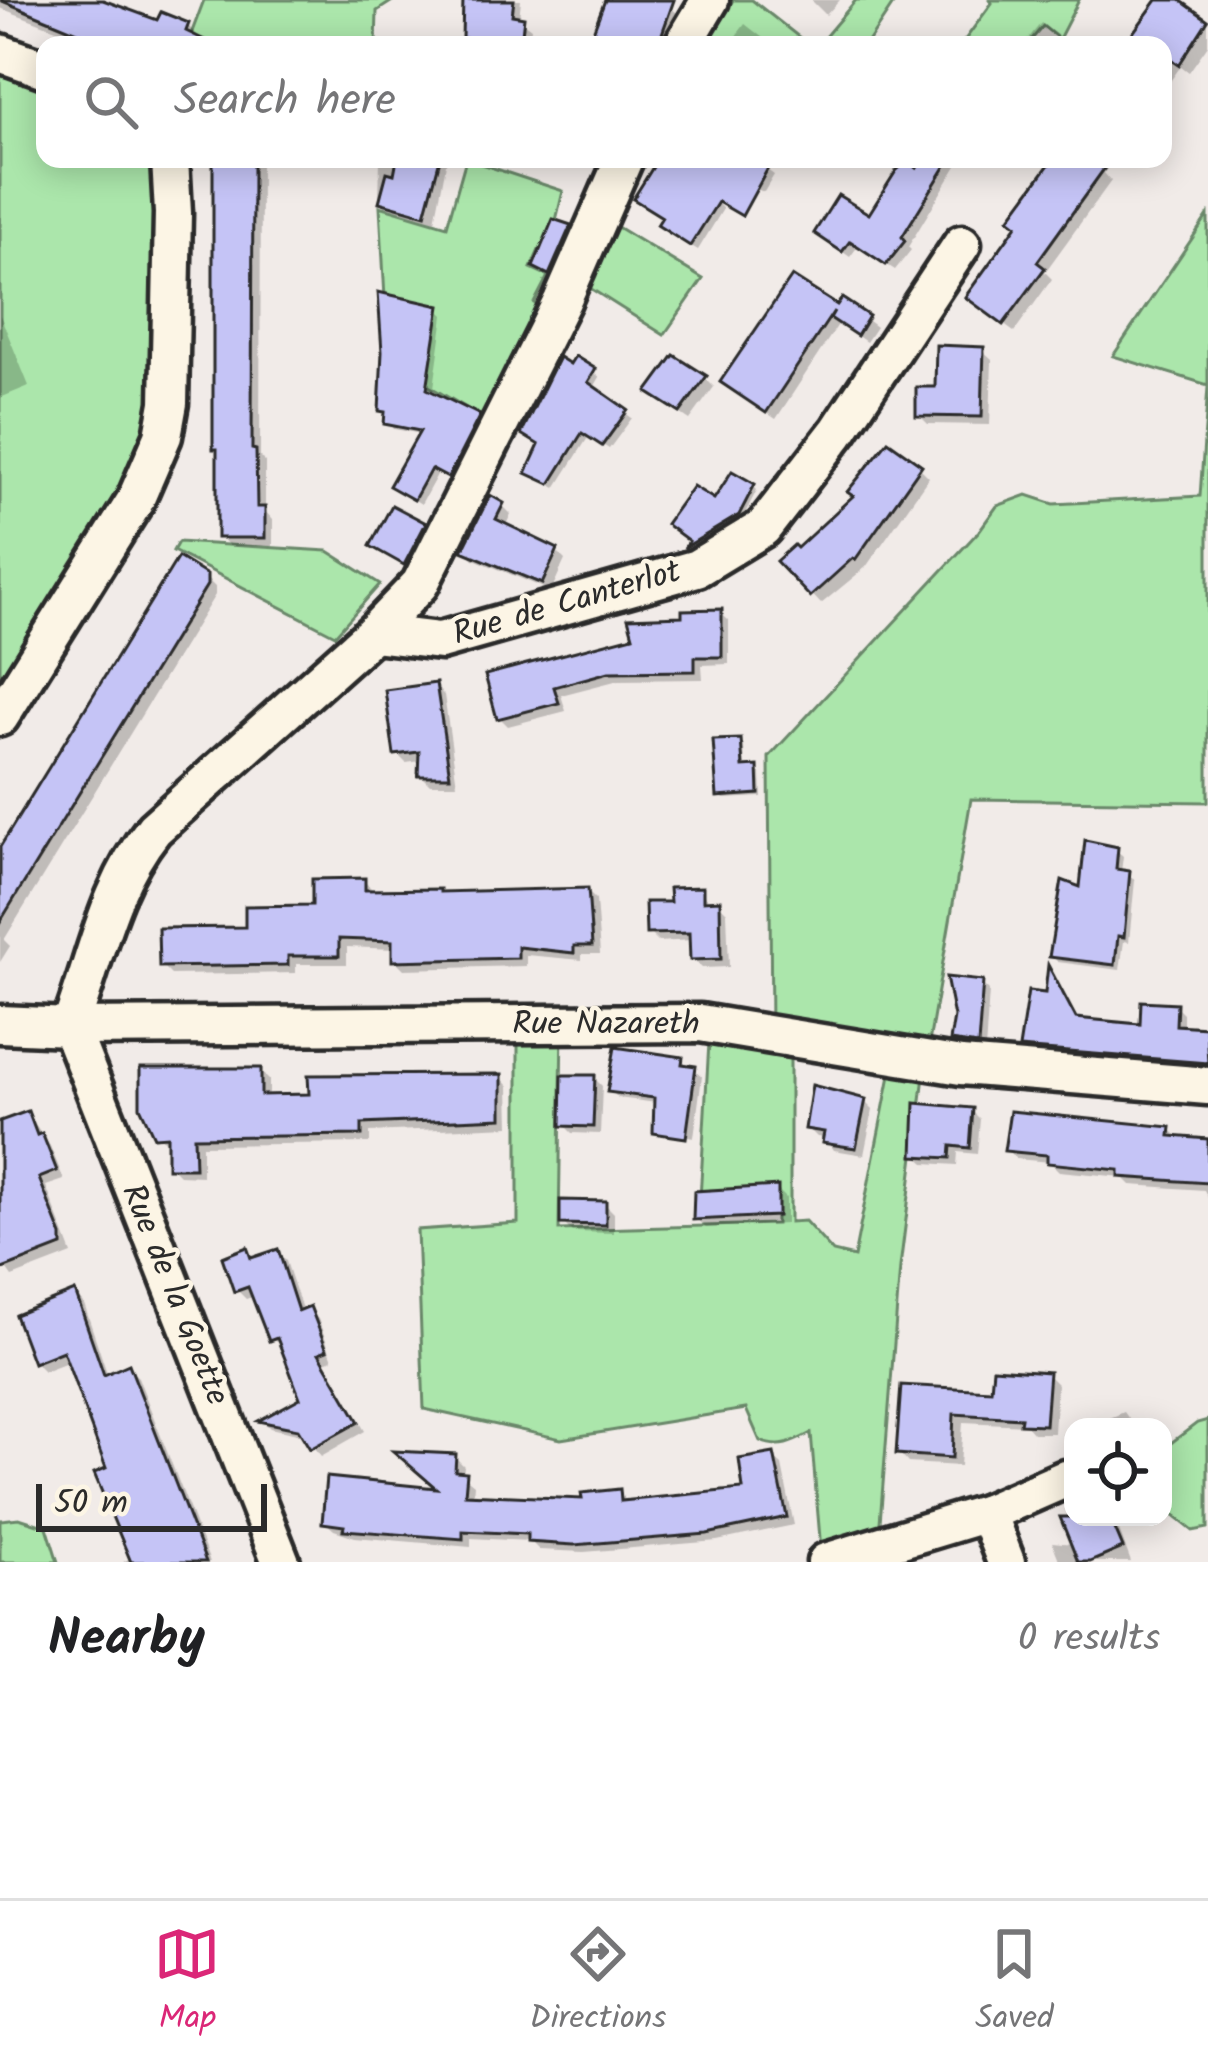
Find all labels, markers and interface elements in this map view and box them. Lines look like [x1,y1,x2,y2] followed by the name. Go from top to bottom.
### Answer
[36,36,1172,168] search box
[174,66,396,138] text: Search here
[78,69,144,135] icon: search
[447,546,688,662] street label: Rue de Canterlot
[512,999,700,1052] street label: Rue Nazareth
[105,1176,243,1414] street label: Rue de la Goette
[1064,1418,1172,1526] map controls
[1064,1418,1172,1526] button: locate
[36,1478,267,1531] scale bar
[54,1478,128,1531] text: 50 m
[48,1600,205,1681] text: Nearby
[1018,1609,1160,1671] text: 0 results
[154,1921,220,2046] tab: Map
[529,1921,666,2046] tab: Directions
[975,1921,1054,2046] tab: Saved

